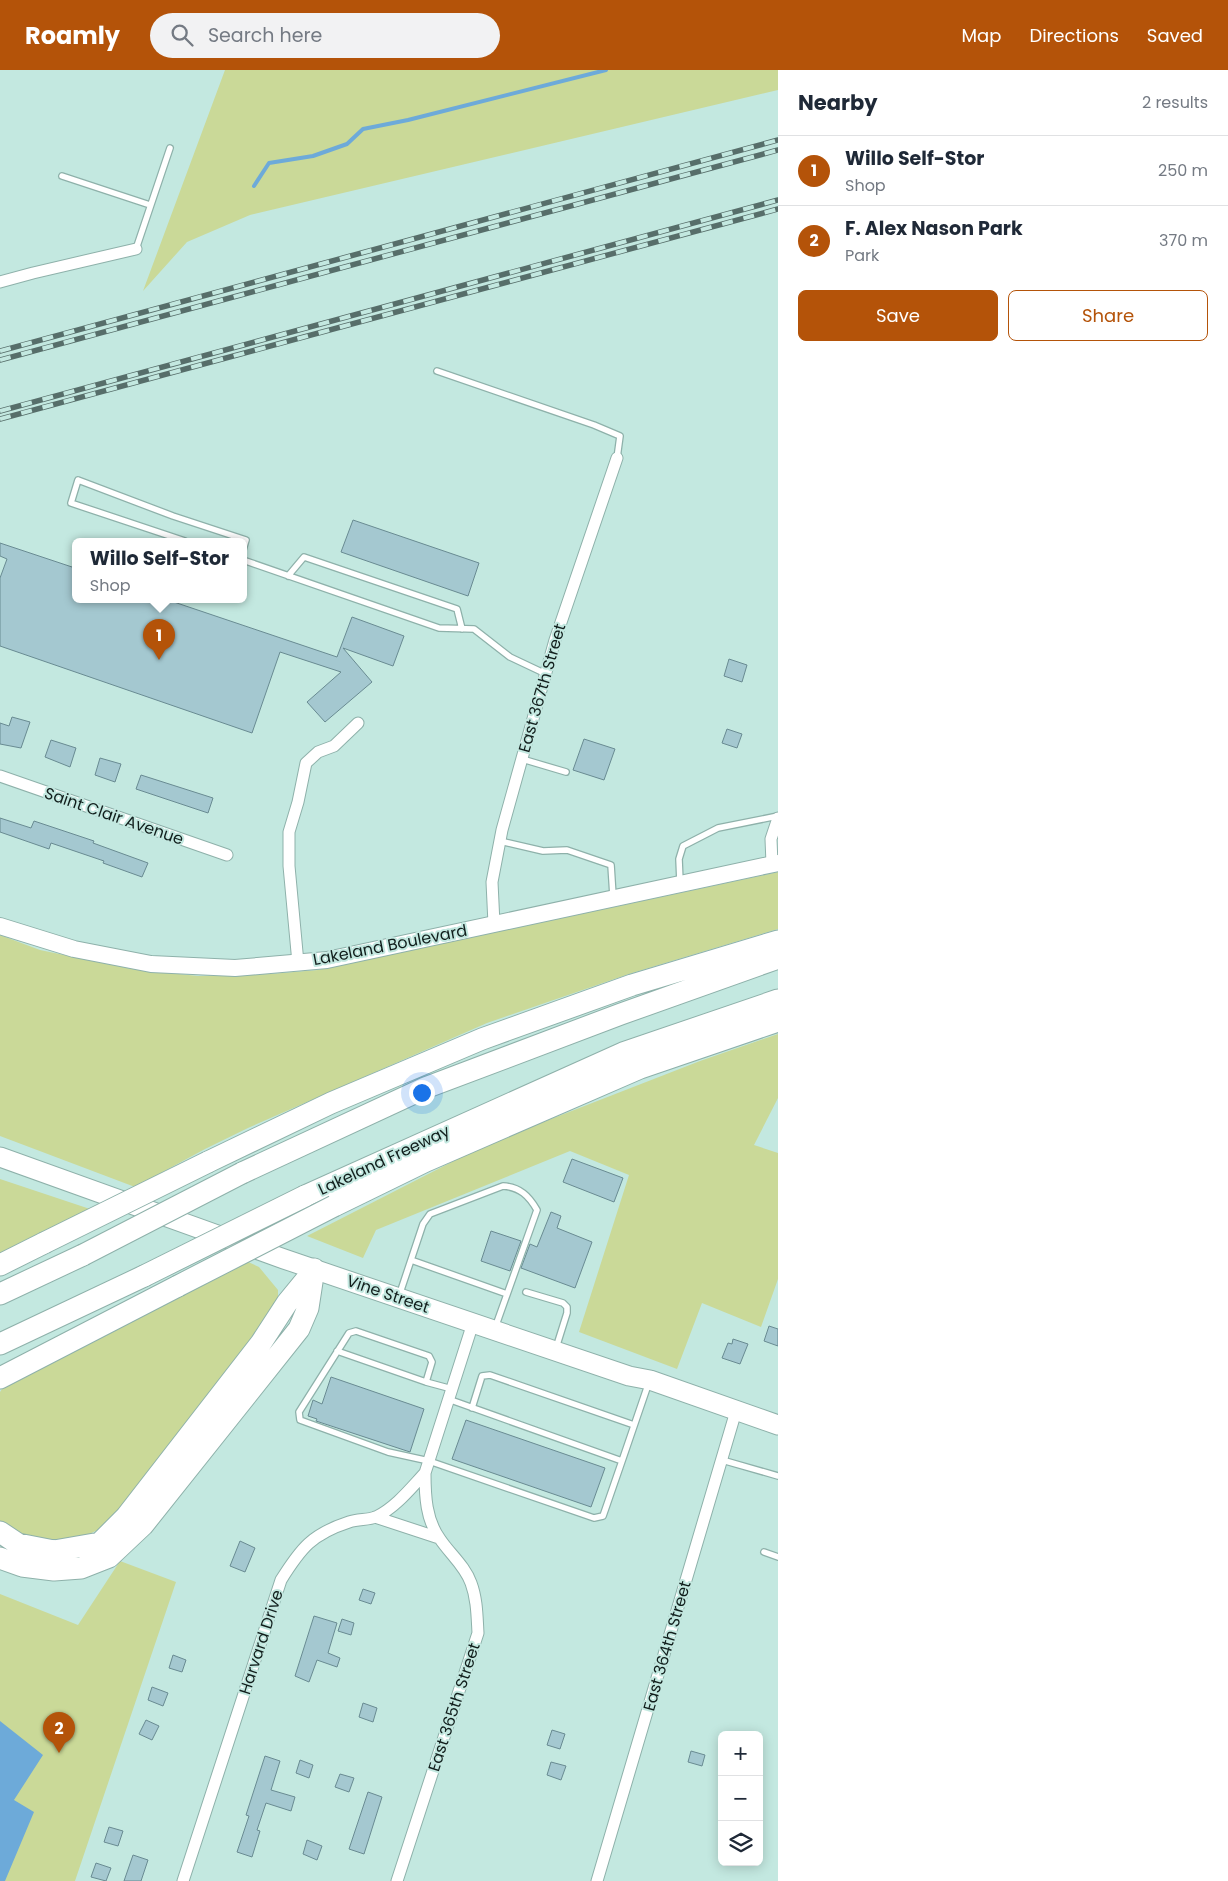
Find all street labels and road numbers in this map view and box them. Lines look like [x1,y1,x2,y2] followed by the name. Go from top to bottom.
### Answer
[513,621,571,755] street label: East 367th Street
[41,781,187,851] street label: Saint Clair Avenue
[311,919,469,971] street label: Lakeland Boulevard
[314,1119,454,1201] street label: Lakeland Freeway
[344,1269,433,1319] street label: Vine Street
[637,1578,697,1714] street label: East 364th Street
[233,1587,289,1697] street label: Harvard Drive
[422,1639,486,1774] street label: East 365th Street

